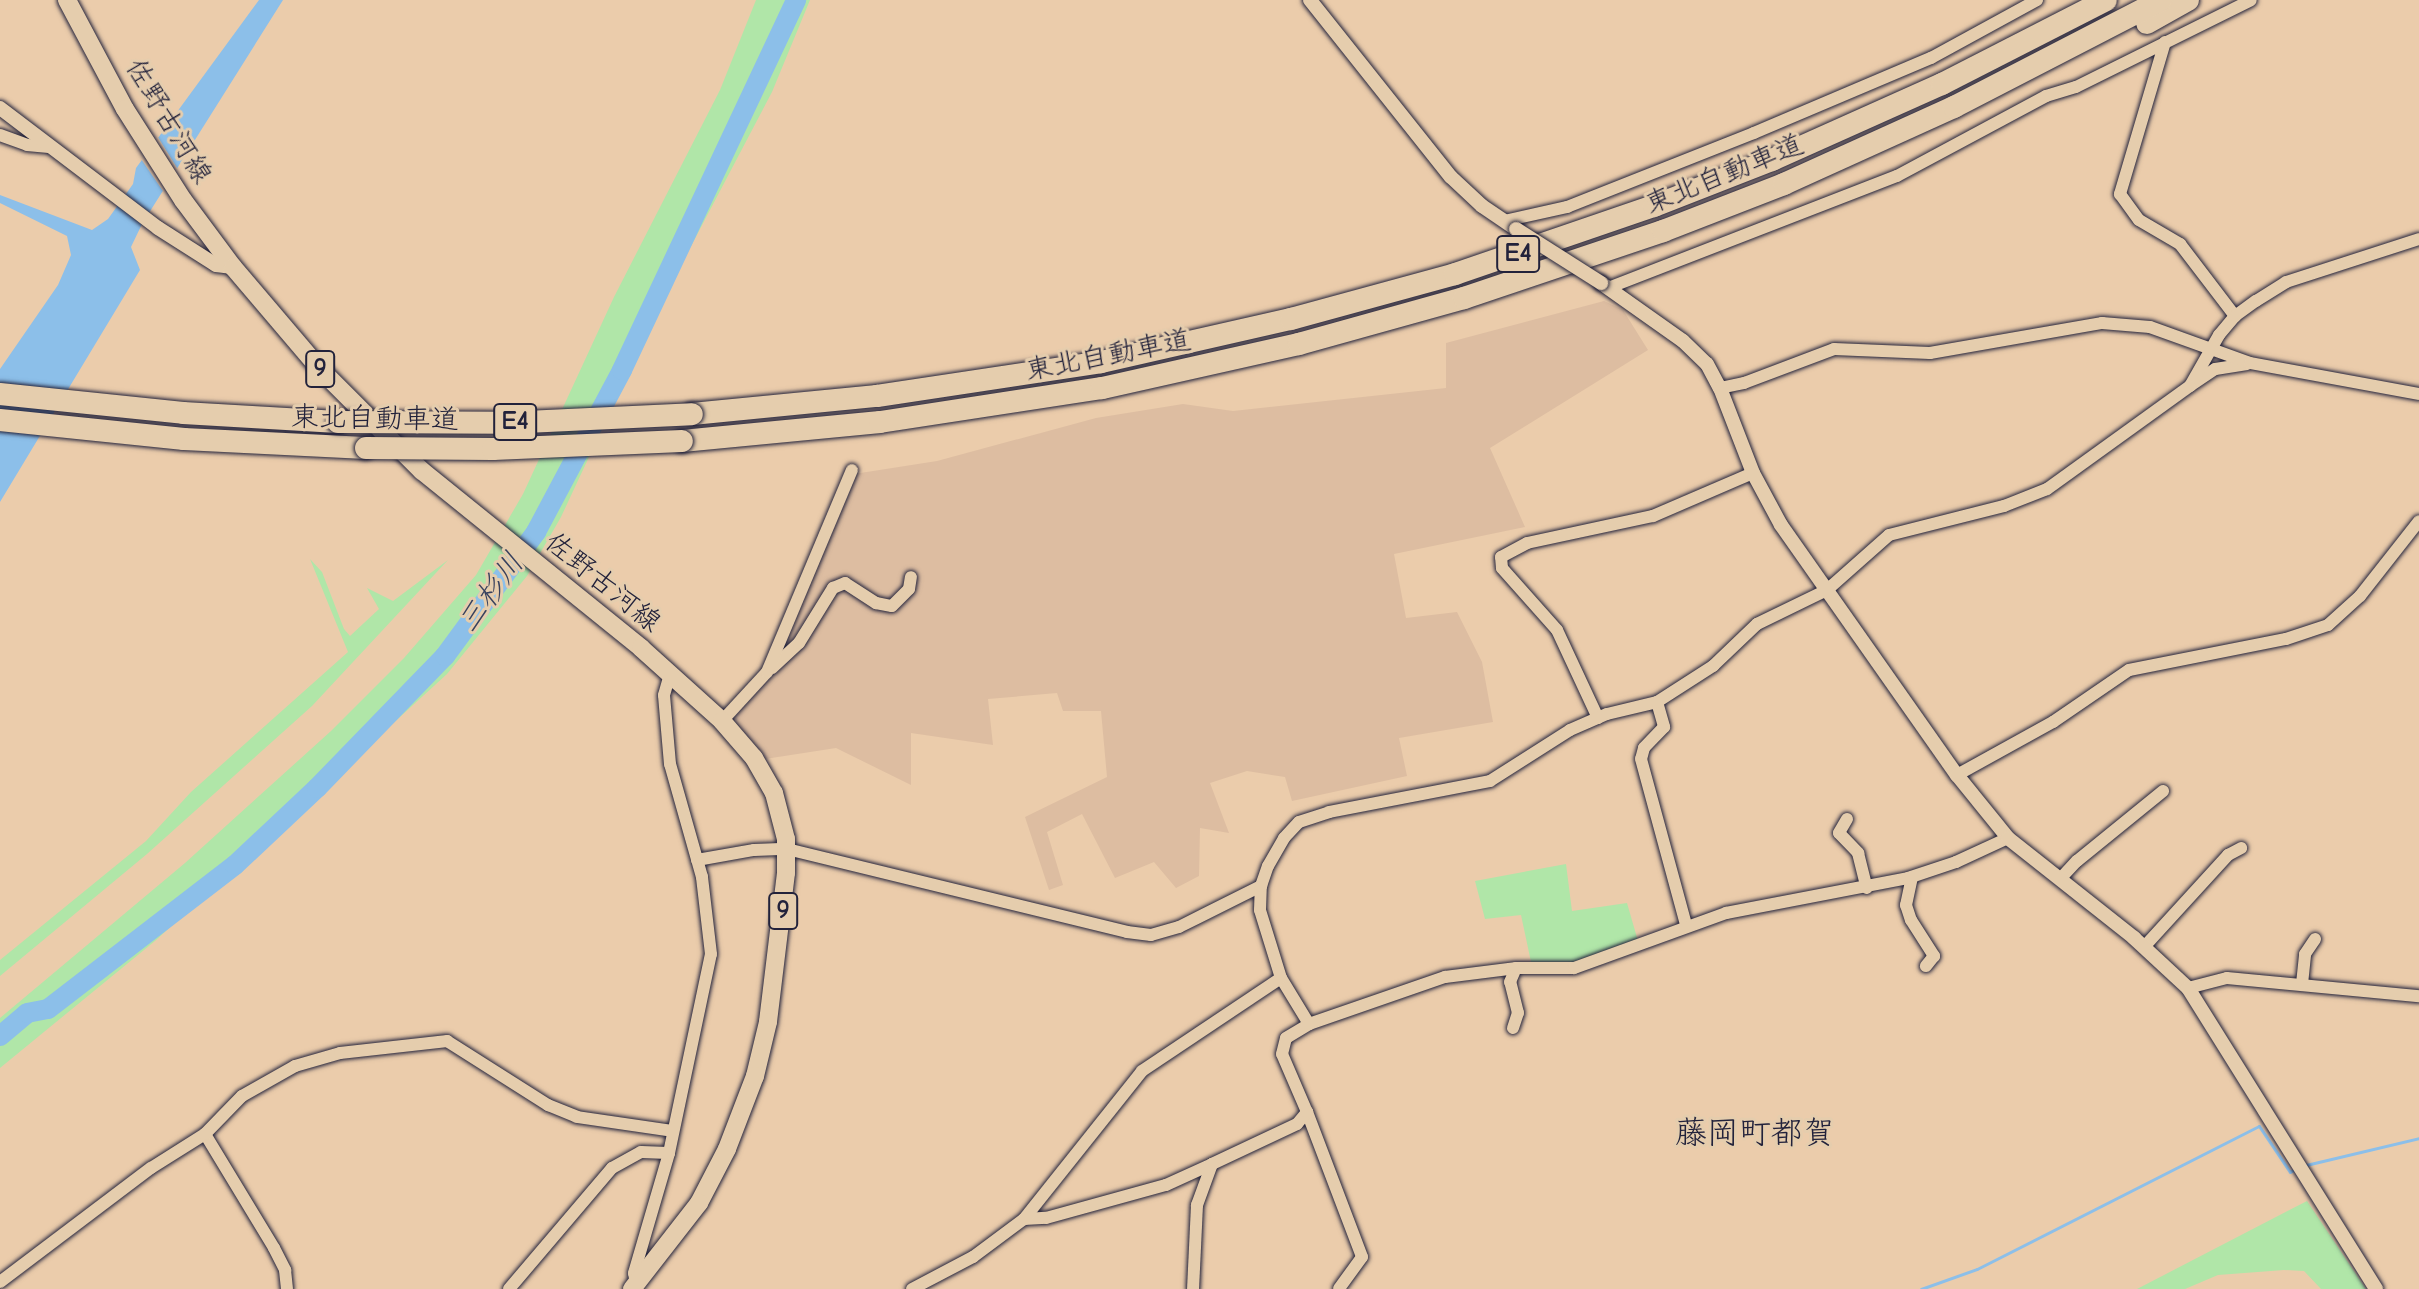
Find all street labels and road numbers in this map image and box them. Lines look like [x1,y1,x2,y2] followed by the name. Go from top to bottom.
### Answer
[119,52,219,190] street label: 佐野古河線
[1640,127,1808,221] street label: 東北自動車道
[1496,232,1540,276] road number: E4
[1022,322,1194,388] street label: 東北自動車道
[304,347,336,391] road number: 9
[291,400,459,436] street label: 東北自動車道
[493,400,537,444] road number: E4
[538,525,668,639] street label: 佐野古河線
[767,889,799,933] road number: 9

